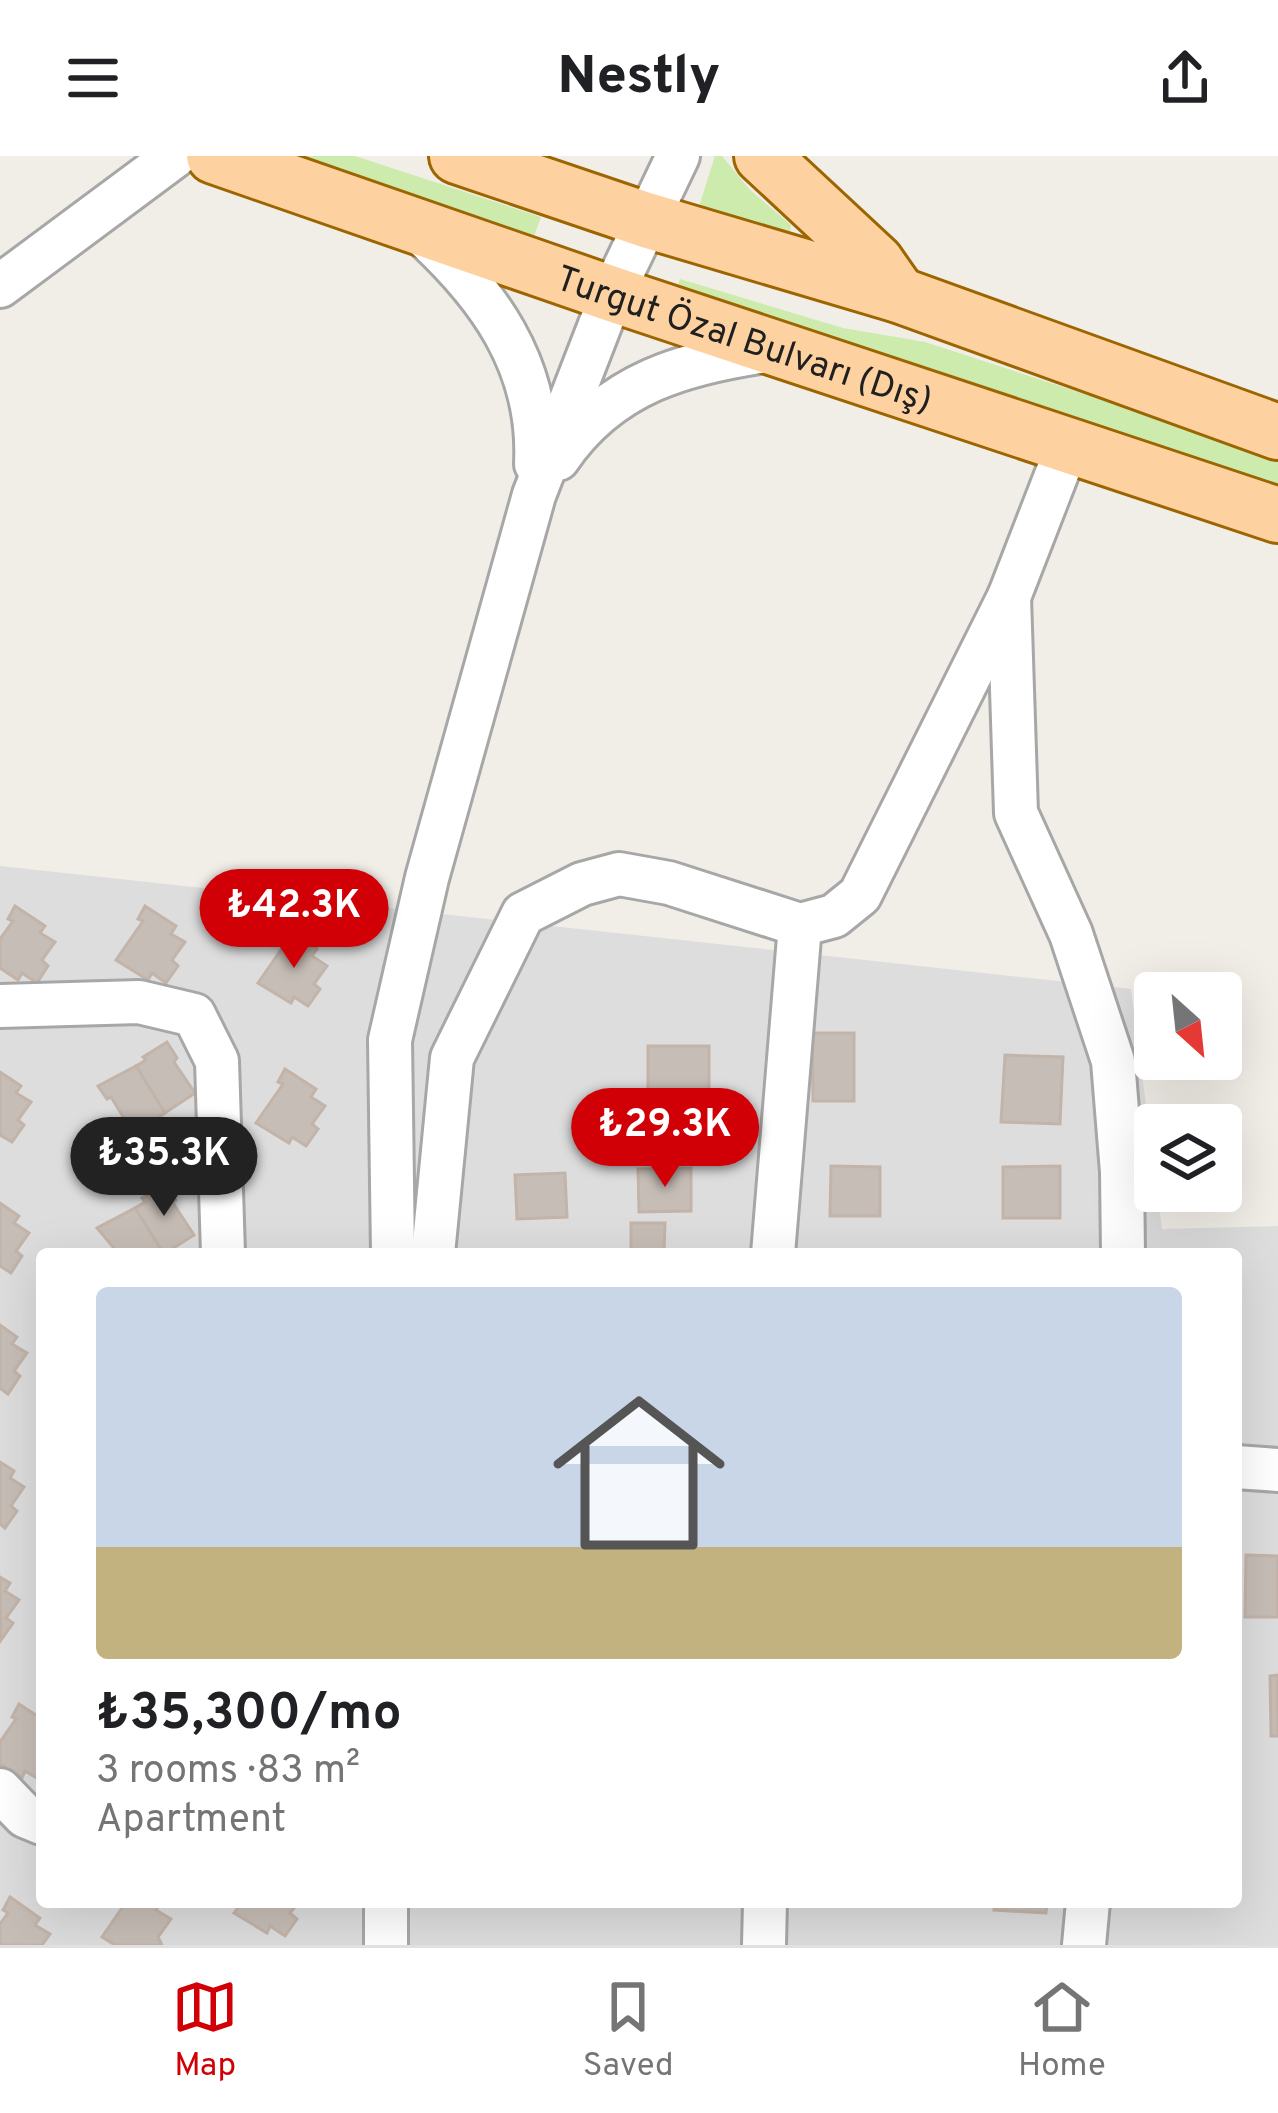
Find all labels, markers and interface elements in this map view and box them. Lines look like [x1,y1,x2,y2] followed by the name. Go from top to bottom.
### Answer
[558,44,720,113] text: Nestly
[60,45,126,111] icon: menu
[1152,45,1218,111] icon: share
[549,257,938,426] street label: Turgut Özal Bulvarı (Dış)
[196,869,392,971] pin: ₺42.3K
[227,883,361,932] text: ₺42.3K
[1134,972,1242,1080] north arrow
[1134,972,1242,1212] map controls
[567,1088,763,1190] pin: ₺29.3K
[598,1102,732,1151] text: ₺29.3K
[1134,1104,1242,1212] button: layers
[66,1117,262,1219] pin: ₺35.3K
[97,1131,231,1180] text: ₺35.3K
[531,1365,747,1581] icon: home
[96,1683,402,1748] text: ₺35,300/mo
[96,1748,360,1797] text: 3 rooms · 83 m²
[96,1797,286,1846] text: Apartment
[172,1974,238,2088] tab: Map
[583,1974,674,2088] tab: Saved
[1018,1974,1106,2088] tab: Home

